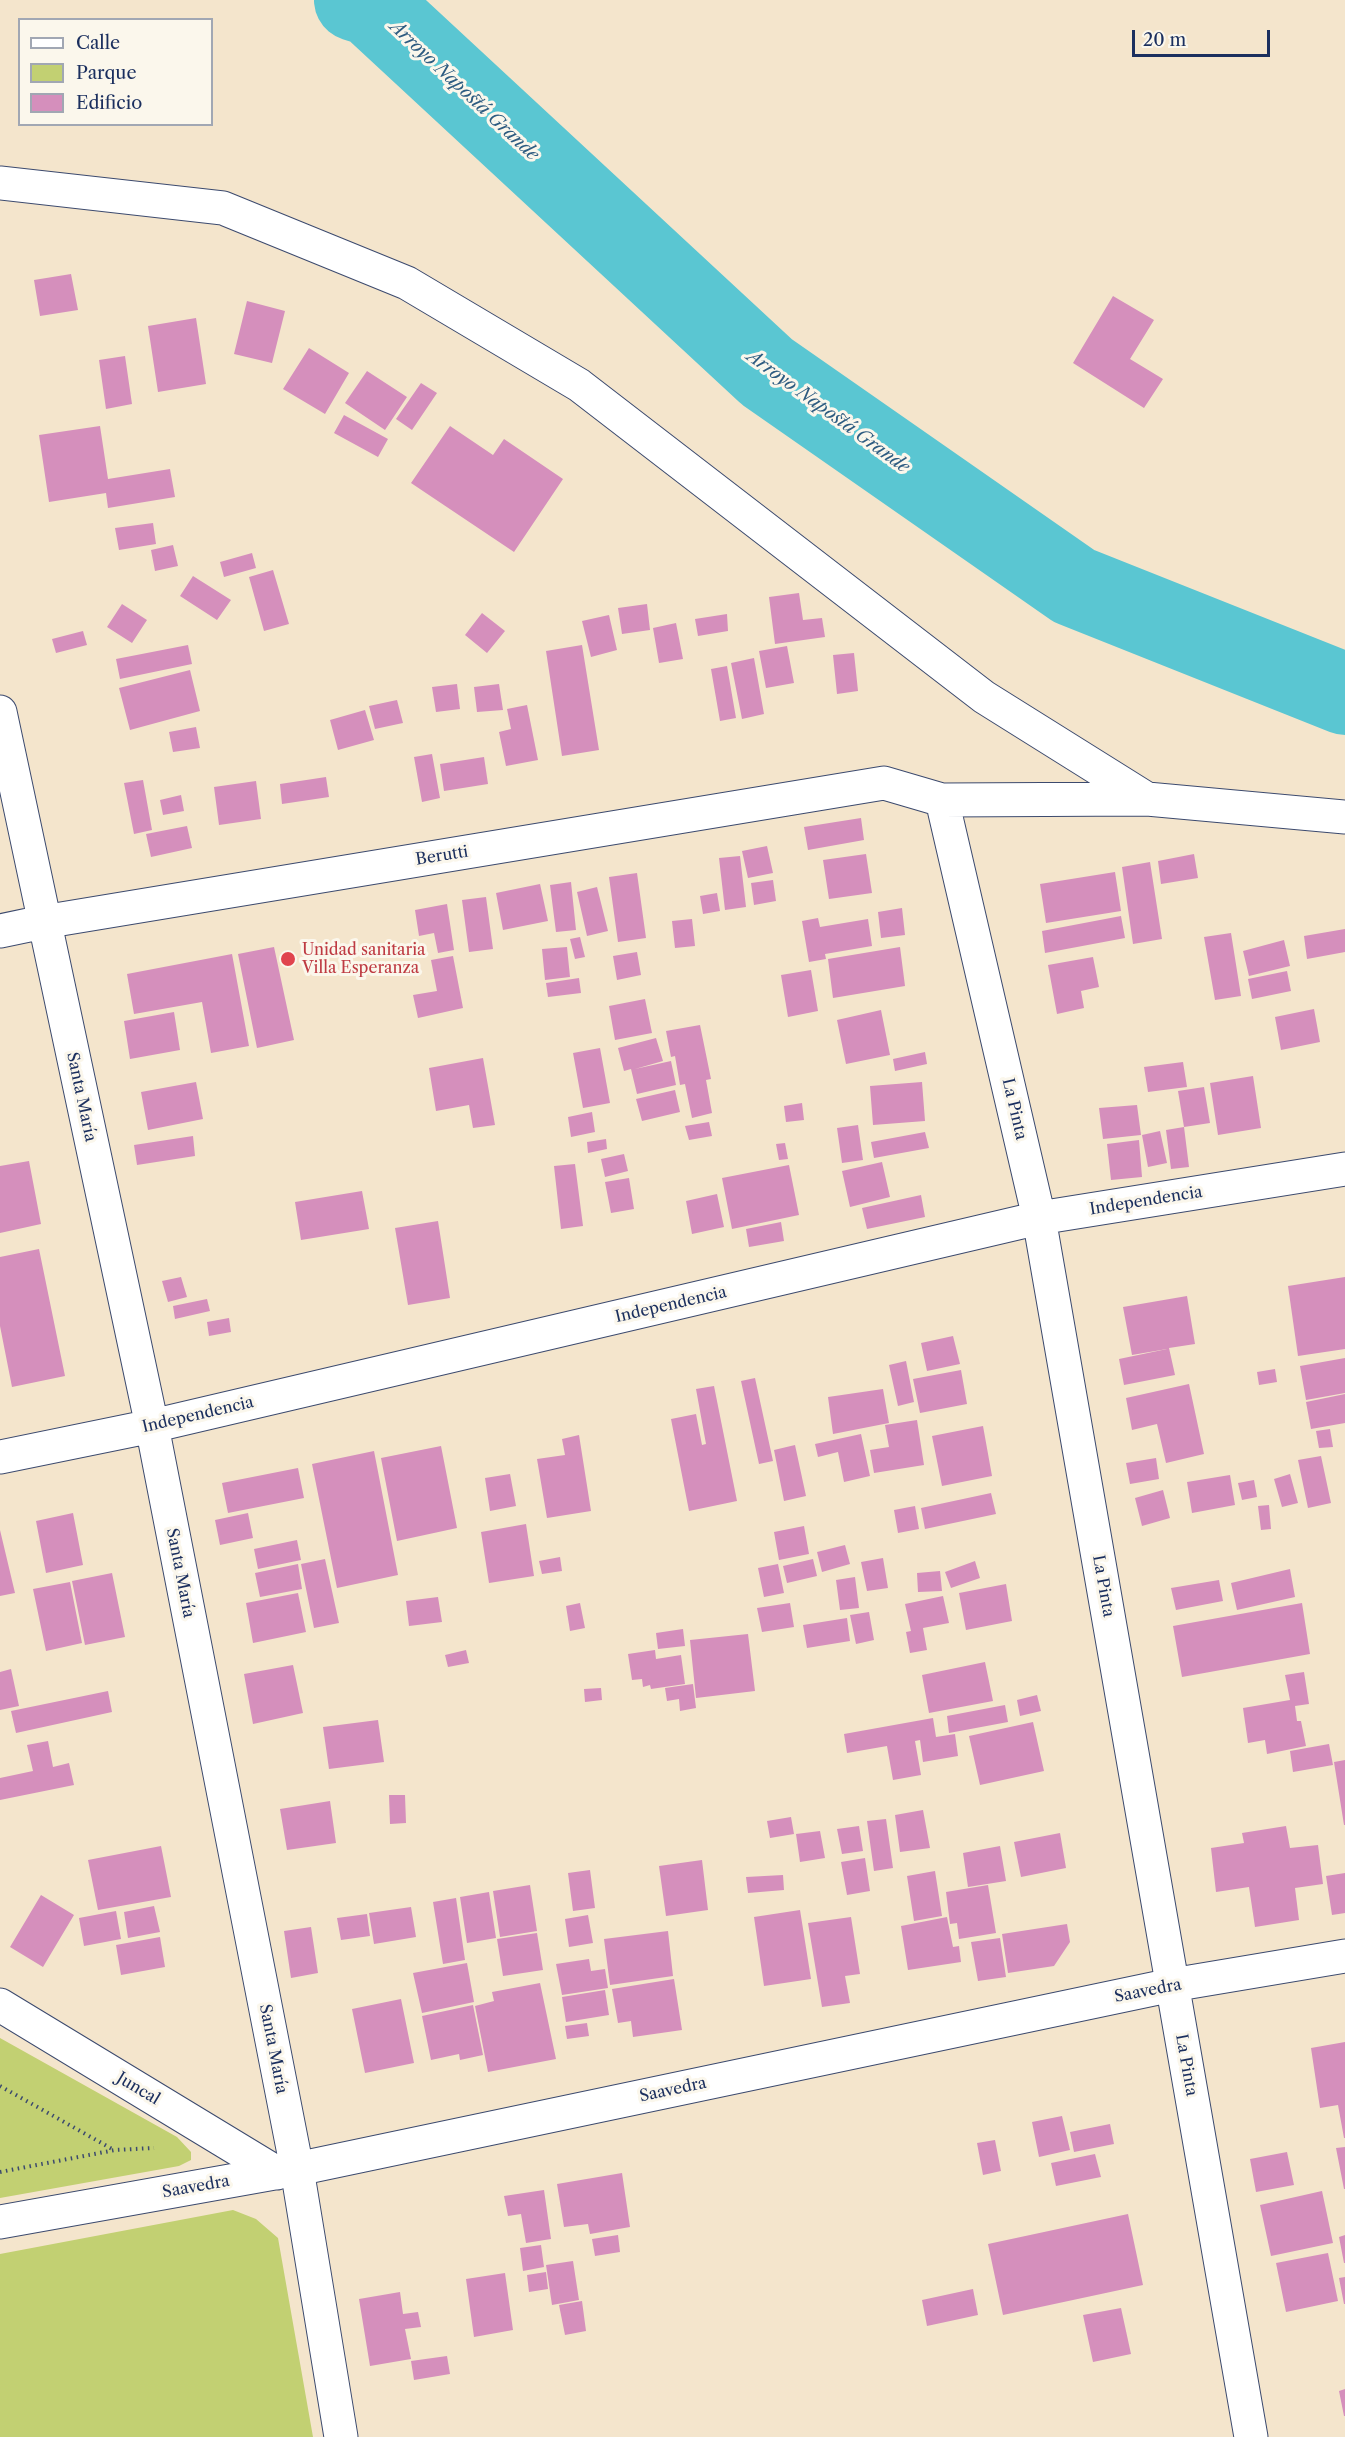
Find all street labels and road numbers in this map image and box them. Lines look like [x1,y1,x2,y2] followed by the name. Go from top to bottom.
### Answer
[414,842,470,870] street label: Berutti
[62,1051,100,1143] street label: Santa María
[998,1076,1030,1142] street label: La Pinta
[1088,1183,1204,1219] street label: Independencia
[613,1283,729,1327] street label: Independencia
[140,1393,256,1437] street label: Independencia
[162,1527,198,1619] street label: Santa María
[1088,1553,1118,1619] street label: La Pinta
[1113,1975,1183,2007] street label: Saavedra
[255,2003,291,2095] street label: Santa María
[1171,2032,1201,2098] street label: La Pinta
[113,2069,163,2109] street label: Juncal
[638,2074,708,2106] street label: Saavedra
[161,2172,231,2202] street label: Saavedra

